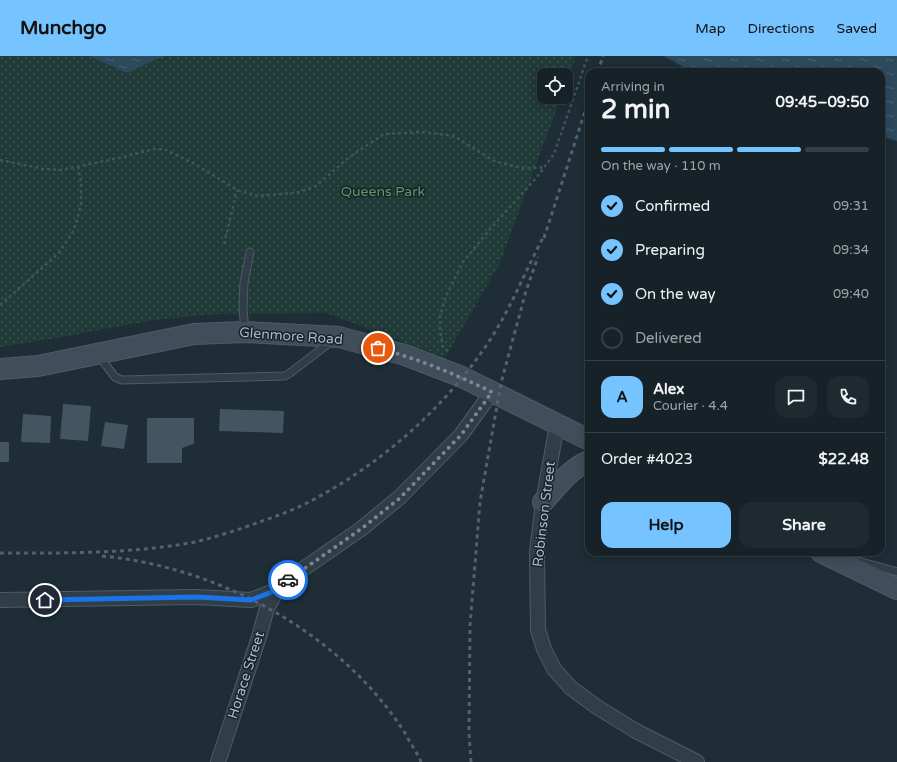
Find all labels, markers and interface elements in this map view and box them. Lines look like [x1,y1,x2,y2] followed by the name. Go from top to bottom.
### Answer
[20,17,107,39] text: Munchgo
[695,20,726,37] text: Map
[748,20,815,37] text: Directions
[837,20,877,37] text: Saved
[537,68,573,104] map controls
[537,68,573,104] button: locate
[601,79,665,95] text: Arriving in
[776,93,869,111] text: 09:45–09:50
[601,94,670,125] text: 2 min
[601,158,721,174] text: On the way · 110 m
[341,183,426,200] park label: Queens Park
[601,195,623,217] icon: check
[635,197,710,215] text: Confirmed
[833,198,869,214] text: 09:31
[601,239,623,261] icon: check
[635,241,705,259] text: Preparing
[833,242,869,258] text: 09:34
[601,283,623,305] icon: check
[635,285,715,303] text: On the way
[833,286,869,302] text: 09:40
[239,324,343,348] street label: Glenmore Road
[635,329,702,347] text: Delivered
[361,331,395,365] pin
[367,337,389,359] icon: bag
[775,376,817,418] button: chat
[827,376,869,418] button: phone
[653,380,684,398] text: Alex
[616,388,628,406] text: A
[653,398,728,414] text: Courier · 4.4
[601,450,693,468] text: Order #4023
[818,450,869,468] text: $22.48
[529,459,559,568] street label: Robinson Street
[601,502,731,548] button: Help
[739,502,869,548] button: Share
[268,560,308,600] courier
[277,569,299,591] icon: car
[28,583,62,617] pin
[34,589,56,611] icon: home
[224,628,268,721] street label: Horace Street

